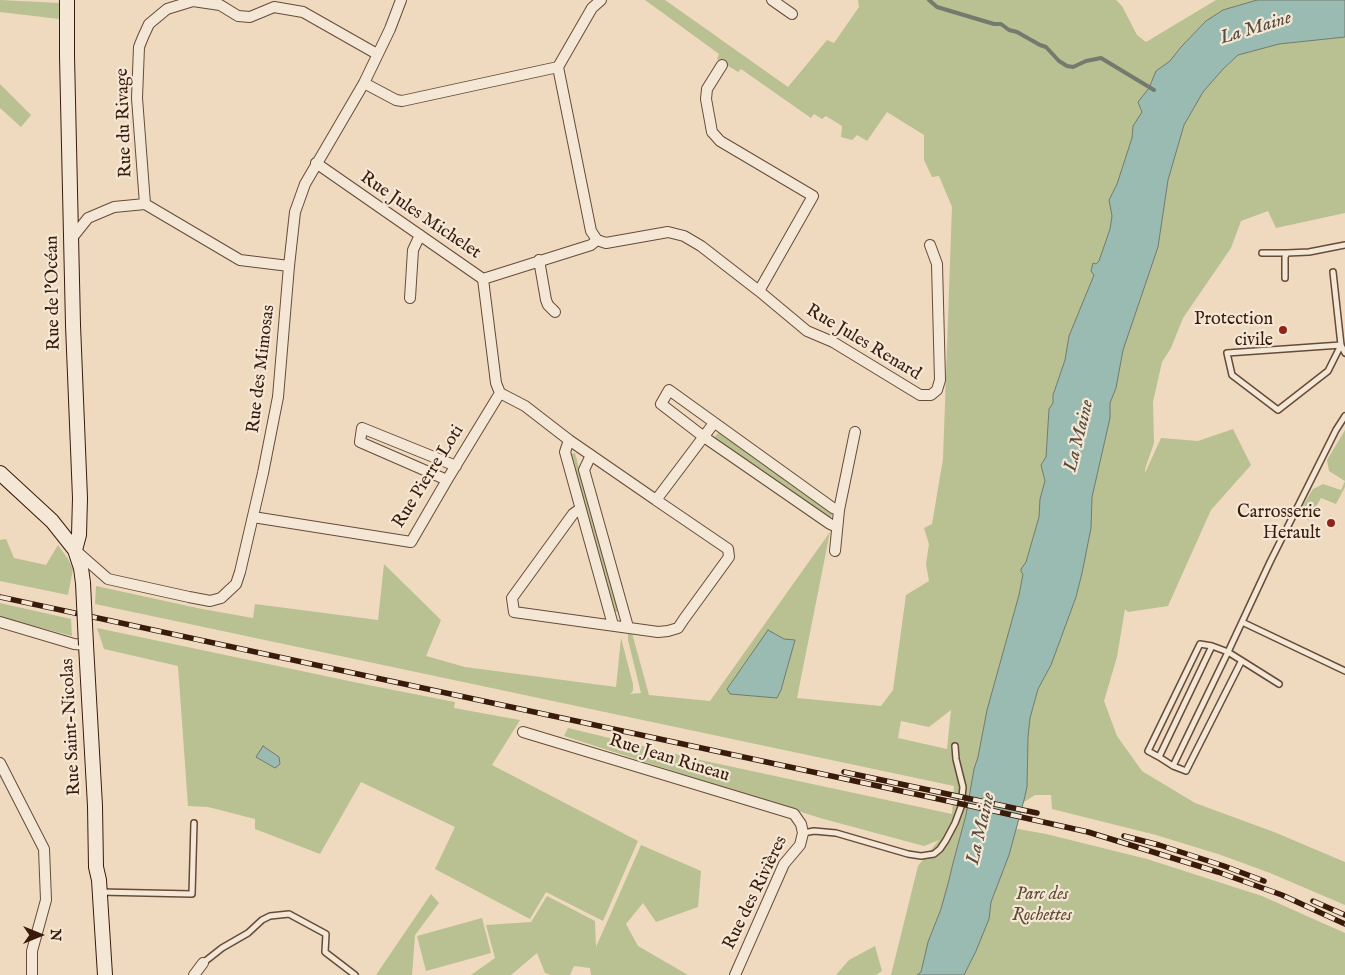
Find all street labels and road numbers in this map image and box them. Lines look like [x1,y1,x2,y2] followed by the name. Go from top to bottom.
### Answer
[112,68,138,178] street label: Rue du Rivage
[355,168,485,264] street label: Rue Jules Michelet
[42,235,66,351] street label: Rue de l'Océan
[802,300,924,386] street label: Rue Jules Renard
[243,304,281,434] street label: Rue des Mimosas
[389,421,469,533] street label: Rue Pierre Loti
[58,658,86,796] street label: Rue Saint-Nicolas
[606,730,732,788] street label: Rue Jean Rineau
[719,833,793,953] street label: Rue des Rivières

